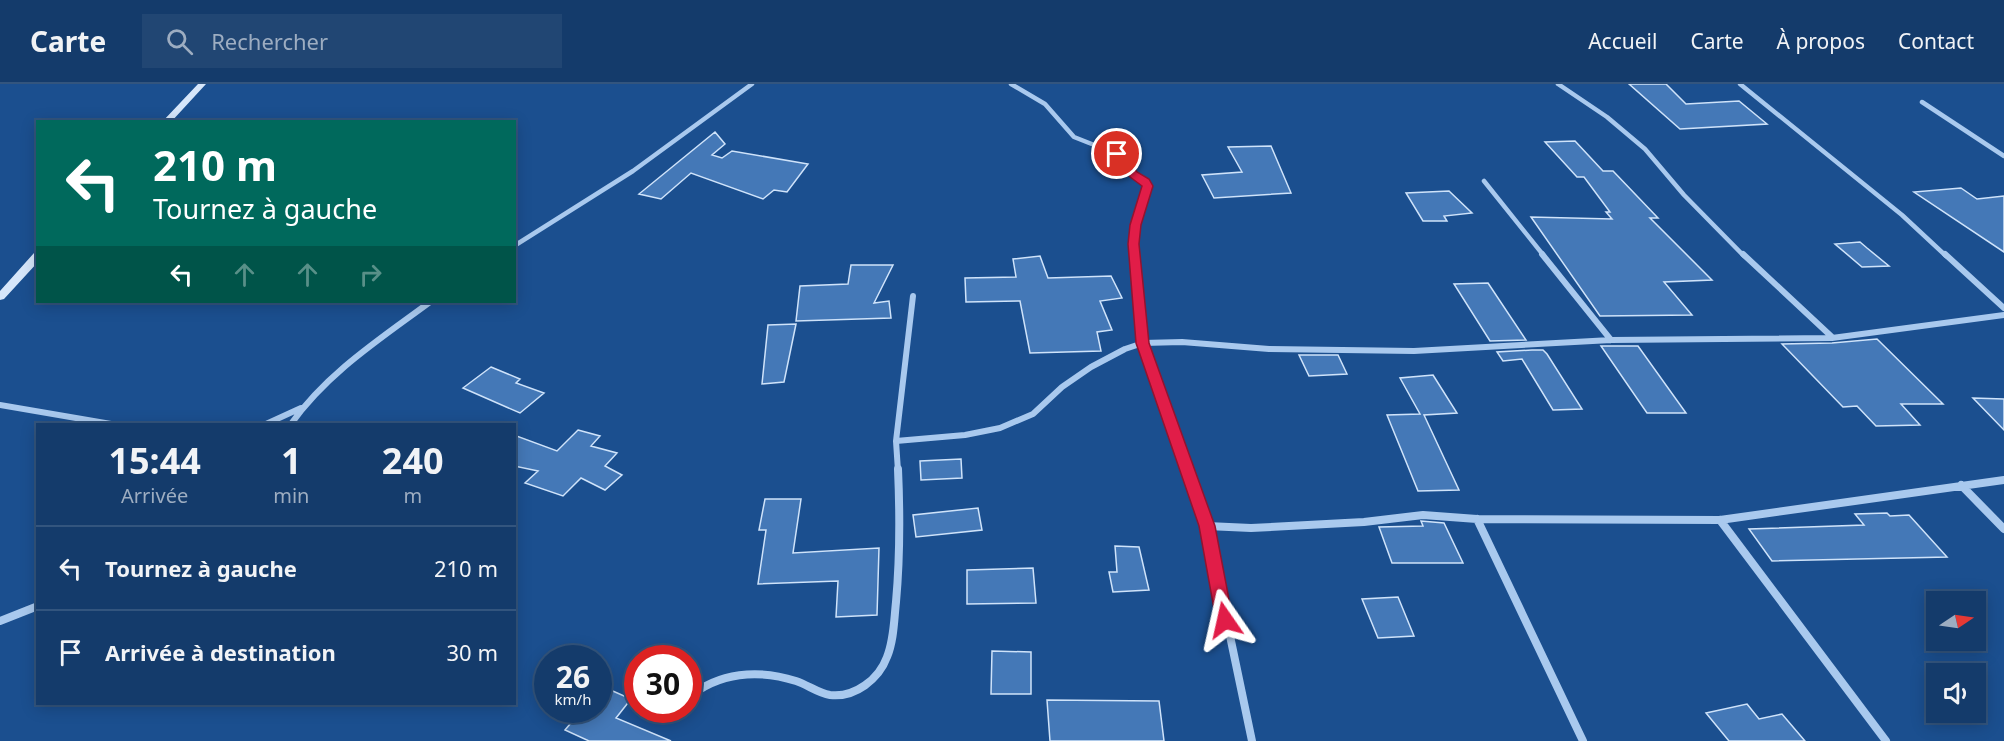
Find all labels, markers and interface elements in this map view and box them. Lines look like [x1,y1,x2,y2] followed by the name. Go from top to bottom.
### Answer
[142,14,562,68] search box
[30,22,106,60] text: Carte
[163,25,196,58] icon: search
[211,26,328,56] text: Rechercher
[1588,27,1657,55] text: Accueil
[1690,27,1744,55] text: Carte
[1777,27,1865,55] text: À propos
[1898,27,1974,55] text: Contact
[1091,128,1142,179] pin
[153,136,277,193] text: 210 m
[1100,137,1133,170] icon: arrive
[54,144,132,222] icon: left
[153,190,377,227] text: Tournez à gauche
[165,258,198,291] icon: left
[228,258,261,291] icon: ahead
[291,258,324,291] icon: ahead
[354,258,387,291] icon: right
[108,436,201,485] text: 15:44
[281,436,302,485] text: 1
[382,436,444,485] text: 240
[121,482,188,509] text: Arrivée
[273,482,309,509] text: min
[403,482,422,509] text: m
[54,552,87,585] icon: left
[105,553,297,583] text: Tournez à gauche
[434,553,498,583] text: 210 m
[1193,588,1257,652] position arrow
[1926,591,1986,651] north arrow
[1926,591,1986,723] map controls
[54,636,87,669] icon: arrive
[105,637,336,667] text: Arrivée à destination
[447,637,498,667] text: 30 m
[624,645,702,723] speed limit sign: 30
[556,656,590,697] text: 26
[1926,663,1986,723] button: sound
[555,689,591,709] text: km/h

